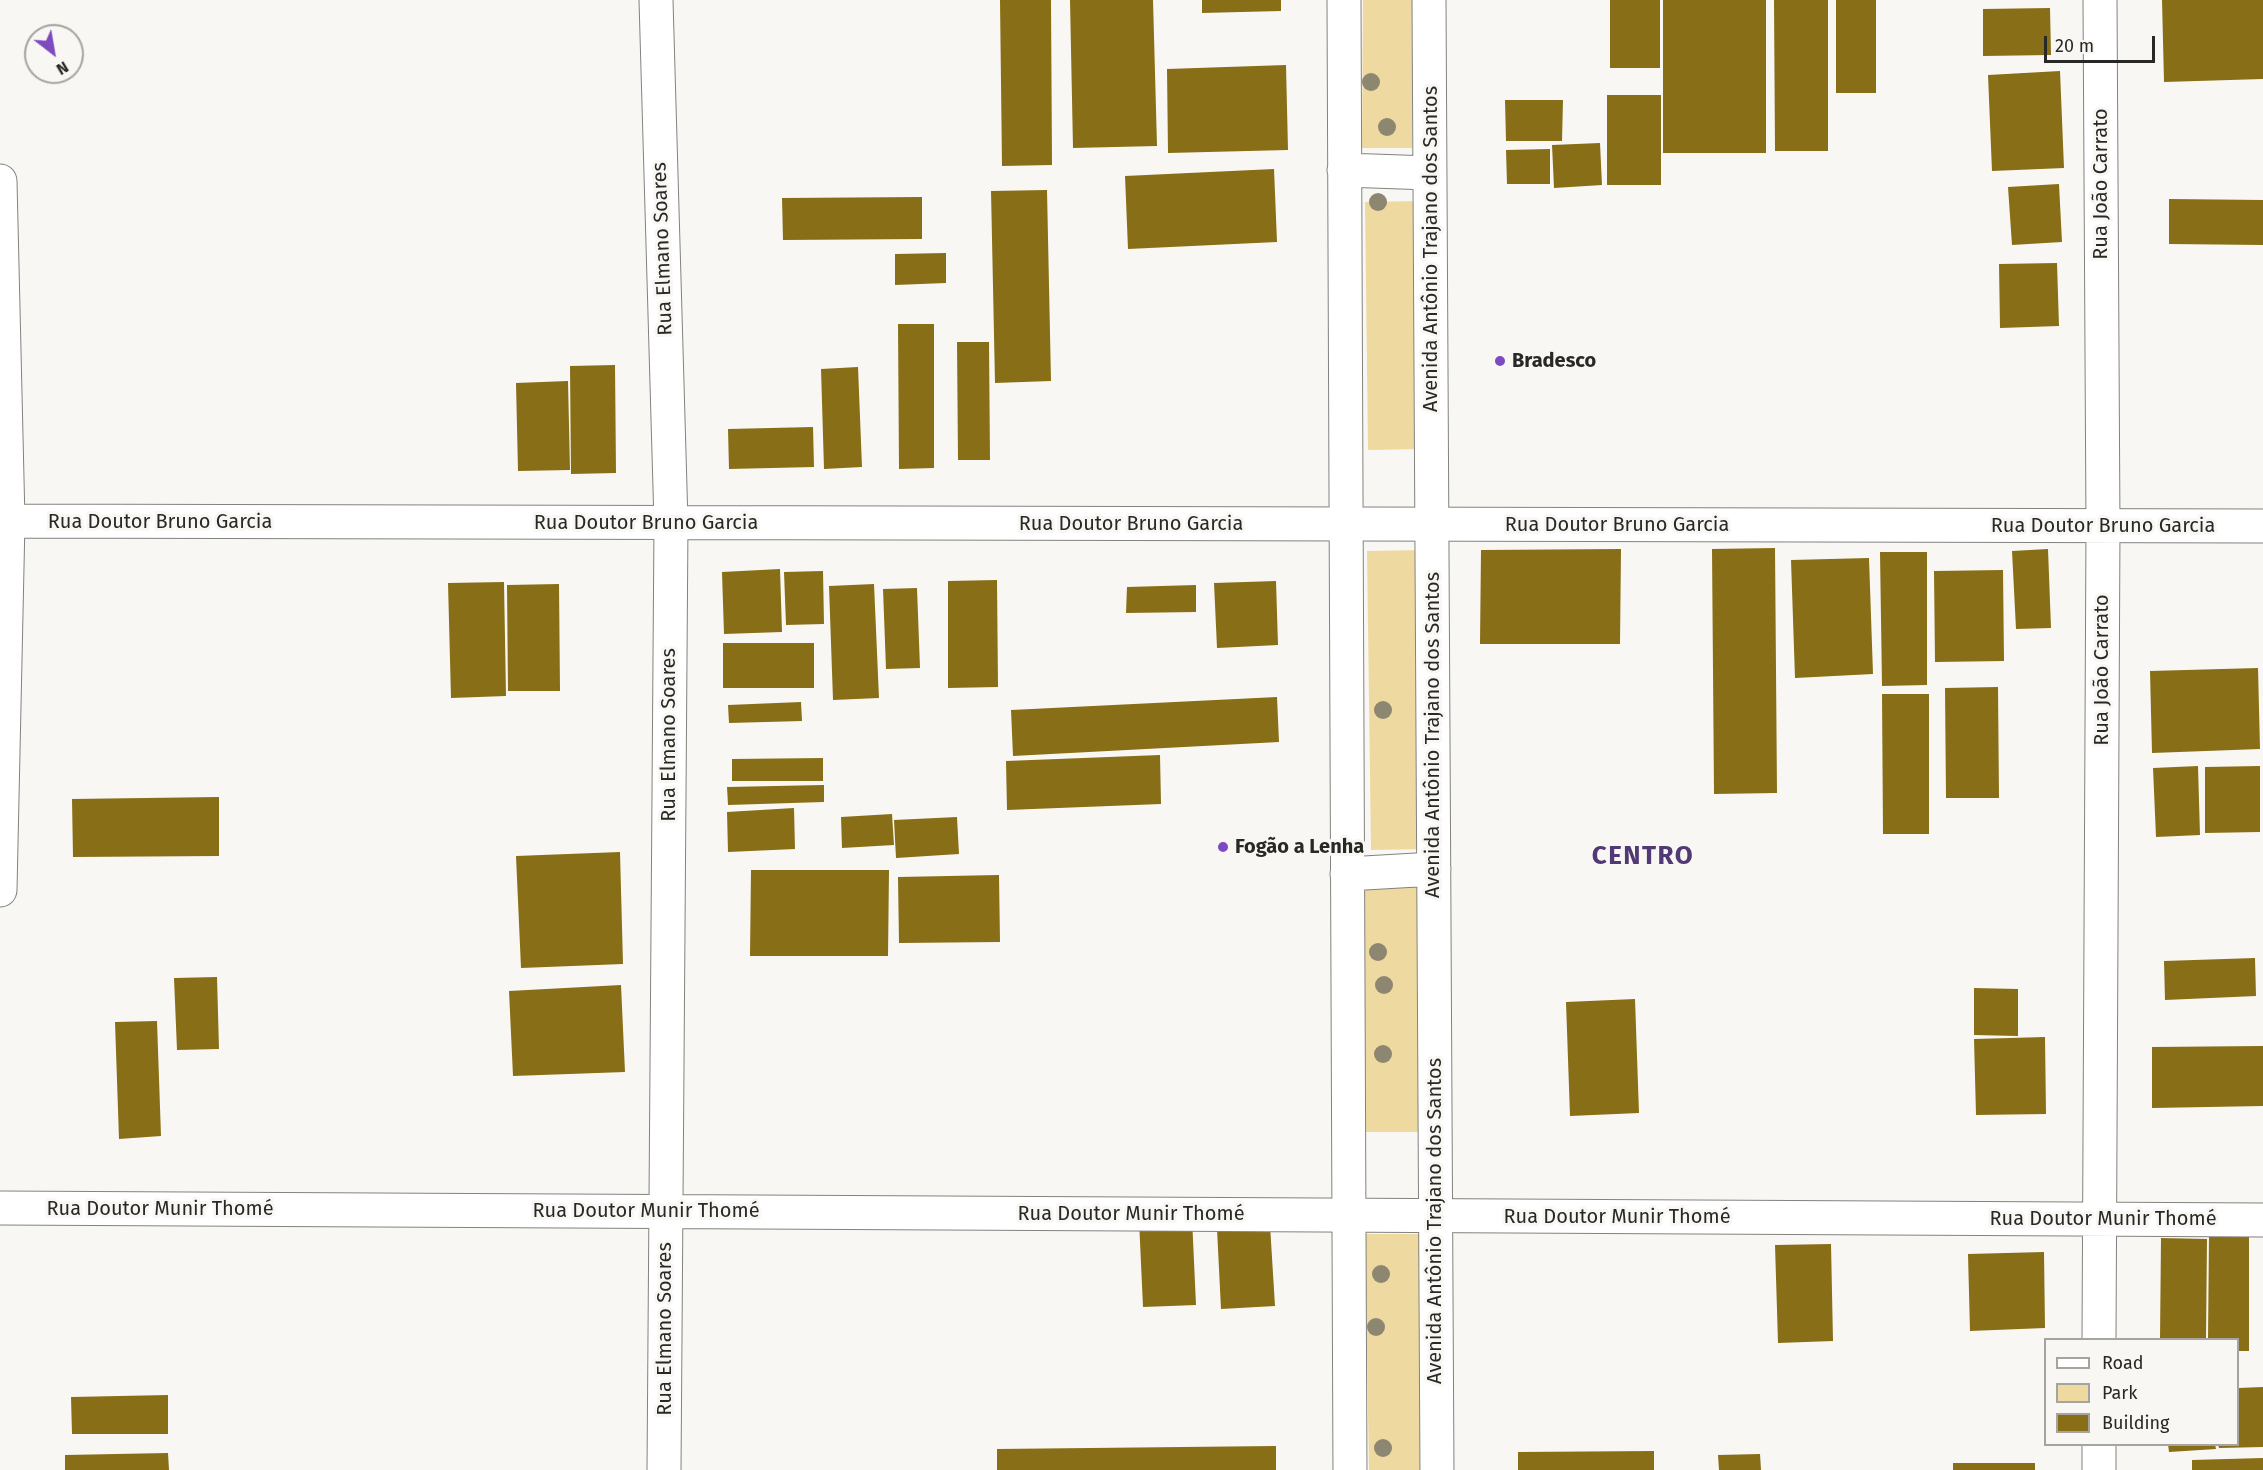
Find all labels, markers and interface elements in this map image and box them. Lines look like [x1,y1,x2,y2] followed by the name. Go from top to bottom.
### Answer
[24,24,84,84] north arrow
[2047,24,2158,62] scale bar
[2055,35,2094,57] text: 20 m
[53,57,72,79] text: N
[1419,86,1443,412] street label: Avenida Antônio Trajano dos Santos
[2089,108,2113,260] street label: Rua João Carrato
[648,162,678,336] street label: Rua Elmano Soares
[1512,349,1596,373] place label: Bradesco
[1493,354,1507,368] marker: Bradesco
[48,510,272,534] street label: Rua Doutor Bruno Garcia
[534,511,758,535] street label: Rua Doutor Bruno Garcia
[1019,512,1243,536] street label: Rua Doutor Bruno Garcia
[1505,513,1729,537] street label: Rua Doutor Bruno Garcia
[1991,514,2215,538] street label: Rua Doutor Bruno Garcia
[1421,572,1445,898] street label: Avenida Antônio Trajano dos Santos
[2090,594,2114,746] street label: Rua João Carrato
[657,648,681,822] street label: Rua Elmano Soares
[1235,835,1364,859] place label: Fogão a Lenha
[1216,840,1230,854] marker: Fogão a Lenha
[1592,841,1694,873] district label: CENTRO
[1423,1058,1447,1384] street label: Avenida Antônio Trajano dos Santos
[46,1197,274,1221] street label: Rua Doutor Munir Thomé
[532,1199,760,1223] street label: Rua Doutor Munir Thomé
[1017,1202,1245,1226] street label: Rua Doutor Munir Thomé
[1503,1205,1731,1229] street label: Rua Doutor Munir Thomé
[1989,1207,2217,1231] street label: Rua Doutor Munir Thomé
[653,1242,677,1416] street label: Rua Elmano Soares
[2044,1338,2239,1446] legend
[2102,1352,2144,1374] text: Road
[2102,1382,2137,1404] text: Park
[2102,1412,2169,1434] text: Building

